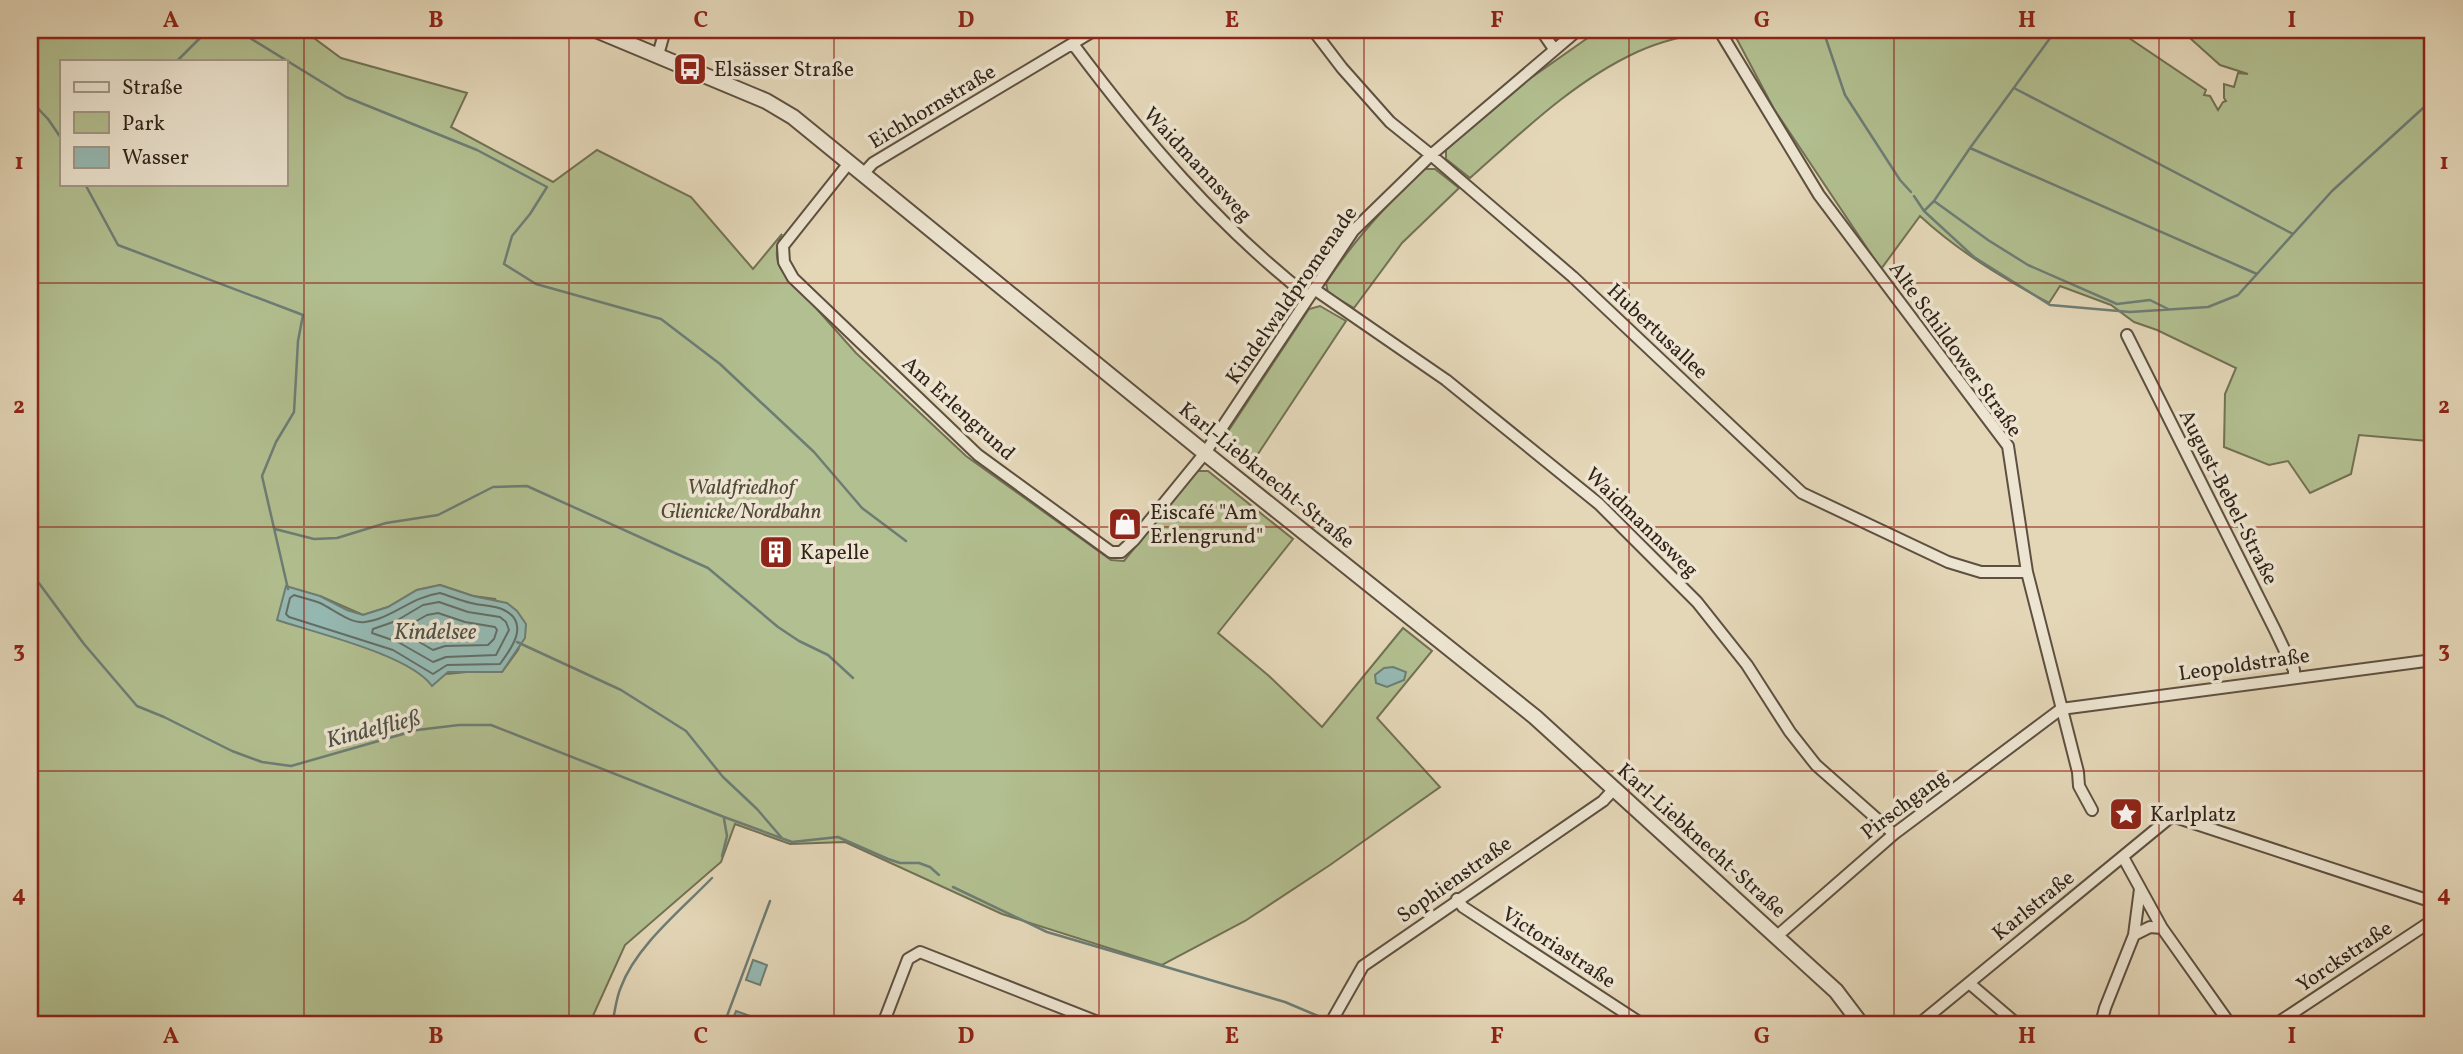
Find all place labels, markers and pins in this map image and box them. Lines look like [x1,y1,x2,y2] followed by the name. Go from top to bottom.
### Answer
[671,50,709,88] bus stop icon: Elsässer Straße
[714,56,854,85] place label: Elsässer Straße
[1150,499,1263,552] place label: Eiscafé "Am Erlengrund"
[1106,505,1144,543] shop icon: Eiscafé "Am Erlengrund"
[757,533,795,571] building icon: Kapelle
[800,539,869,568] place label: Kapelle
[2107,795,2145,833] place icon: Karlplatz
[2150,801,2236,830] place label: Karlplatz

